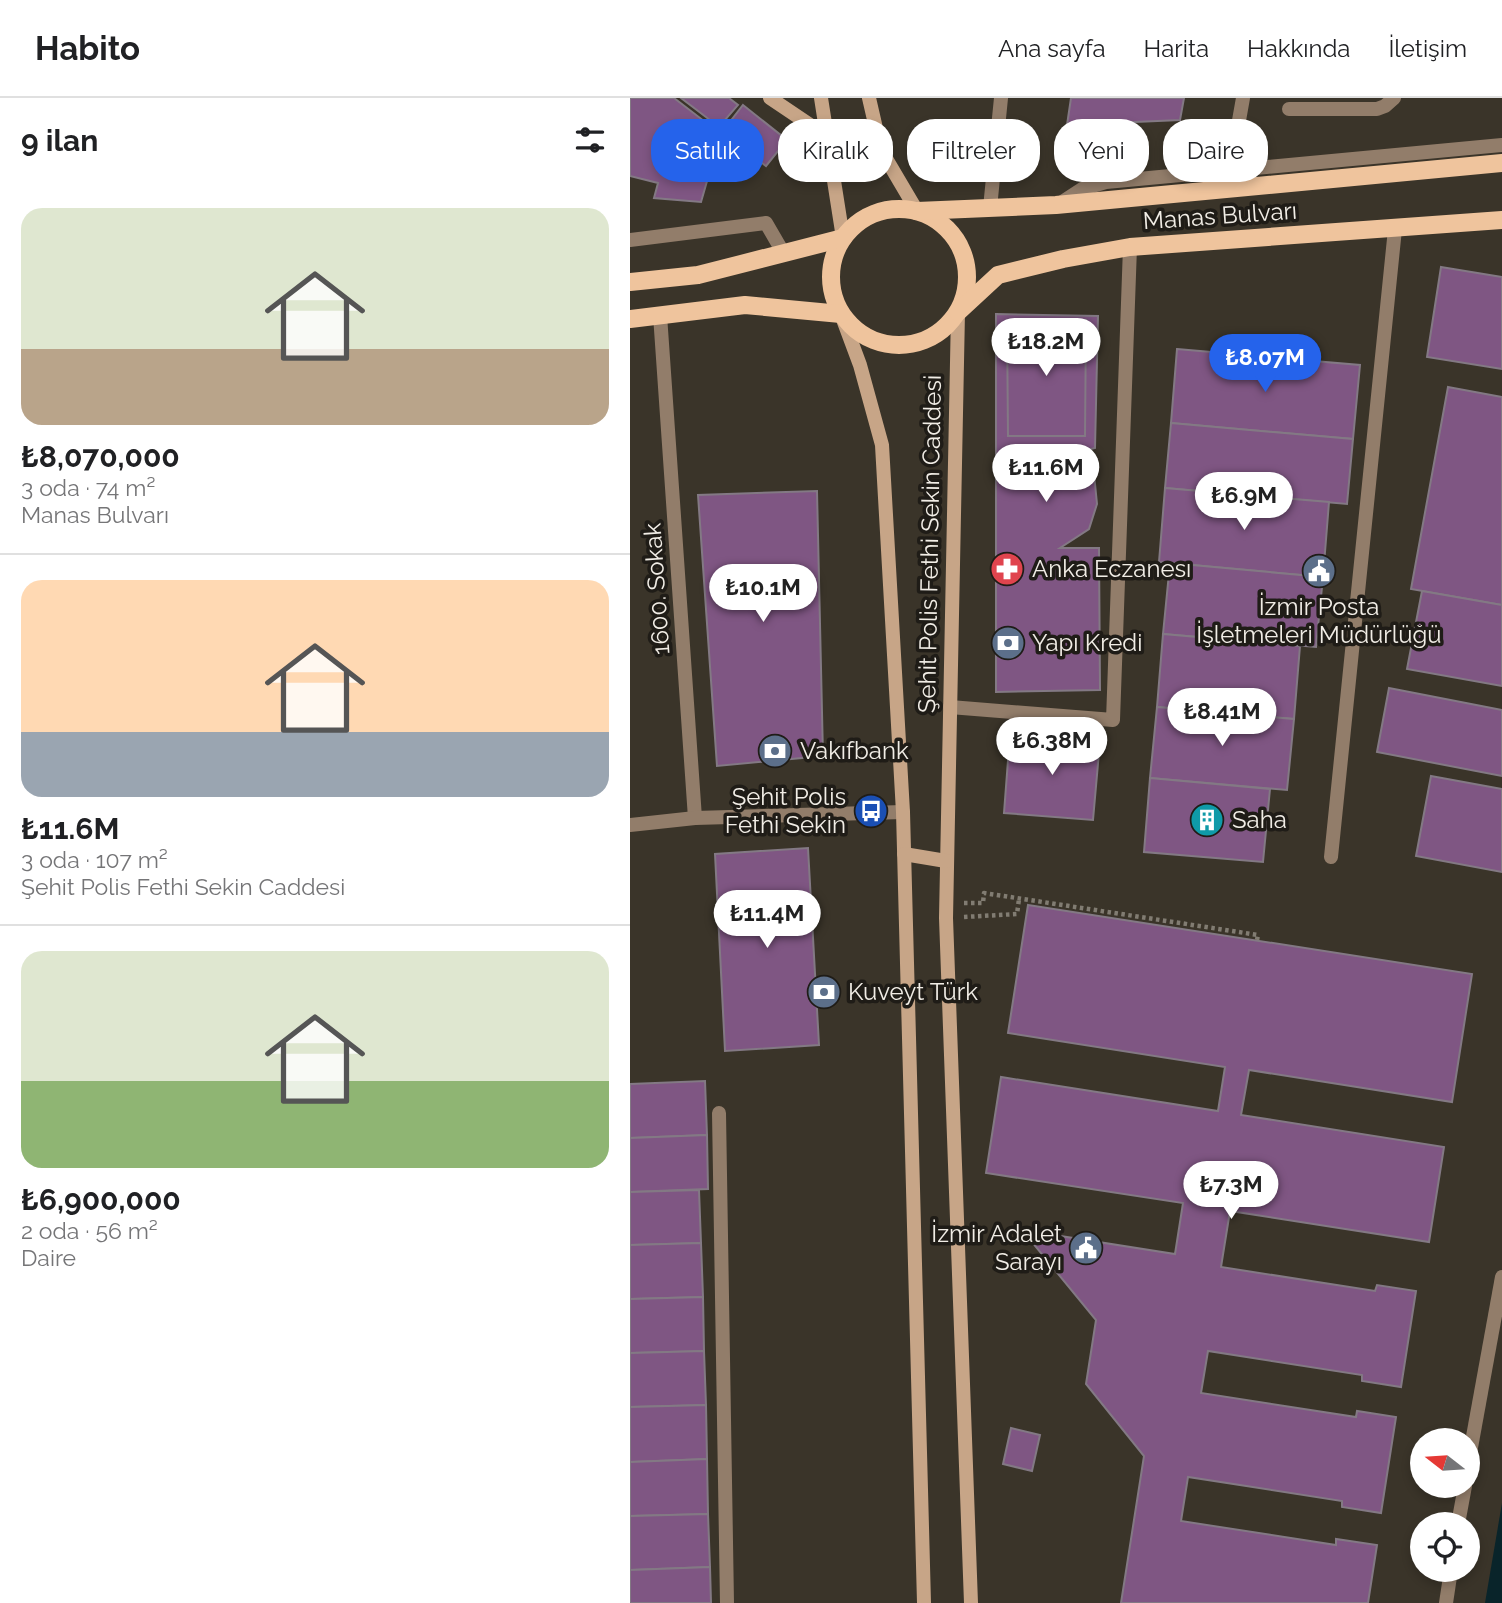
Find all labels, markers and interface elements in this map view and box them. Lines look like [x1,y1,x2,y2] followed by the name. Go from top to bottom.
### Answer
[35,29,140,68] text: Habito
[998,34,1106,63] text: Ana sayfa
[1144,34,1209,63] text: Harita
[1247,34,1350,63] text: Hakkında
[1388,34,1467,63] text: İletişim
[651,119,764,182] chip: Satılık
[778,119,893,182] chip: Kiralık
[907,119,1040,182] chip: Filtreler
[1054,119,1149,182] chip: Yeni
[1163,119,1268,182] chip: Daire
[571,121,609,159] icon: filters
[21,123,98,158] text: 9 ilan
[1142,196,1298,235] street label: Manas Bulvarı
[252,253,378,379] icon: home
[989,318,1103,378] pin: ₺18.2M
[1008,327,1084,354] text: ₺18.2M
[1208,334,1322,394] pin: ₺8.07M
[1225,343,1305,370] text: ₺8.07M
[912,375,947,713] street label: Şehit Polis Fethi Sekin Caddesi
[21,439,180,474] text: ₺8,070,000
[989,444,1103,504] pin: ₺11.6M
[1008,453,1084,480] text: ₺11.6M
[1195,472,1293,532] pin: ₺6.9M
[21,474,155,501] text: 3 oda · 74 m²
[1211,481,1277,508] text: ₺6.9M
[21,501,169,528] text: Manas Bulvarı
[637,522,676,656] street label: 1600. Sokak
[988,550,1026,588] pharmacy icon: Anka Eczanesı
[1300,552,1338,590] public building icon: İzmir Posta İşletmeleri Müdürlüğü
[1032,554,1191,583] place label: Anka Eczanesı
[706,564,820,624] pin: ₺10.1M
[725,573,801,600] text: ₺10.1M
[1196,592,1442,649] place label: İzmir Posta İşletmeleri Müdürlüğü
[989,624,1027,662] bank icon: Yapı Kredi
[252,625,378,751] icon: home
[1032,628,1142,657] place label: Yapı Kredi
[1165,688,1279,748] pin: ₺8.41M
[1183,697,1261,724] text: ₺8.41M
[995,718,1109,777] pin: ₺6.38M
[1012,726,1092,753] text: ₺6.38M
[756,732,794,770] bank icon: Vakıfbank
[800,736,909,765] place label: Vakıfbank
[725,782,846,839] place label: Şehit Polis Fethi Sekin
[852,792,890,830] bus stop icon: Şehit Polis Fethi Sekin
[1188,801,1226,839] building icon: Saha
[1232,805,1287,834] place label: Saha
[21,811,119,846] text: ₺11.6M
[21,846,168,873] text: 3 oda · 107 m²
[21,873,345,900] text: Şehit Polis Fethi Sekin Caddesi
[710,890,824,950] pin: ₺11.4M
[730,899,804,926] text: ₺11.4M
[805,973,843,1011] bank icon: Kuveyt Türk
[848,977,978,1006] place label: Kuveyt Türk
[252,996,378,1122] icon: home
[1182,1162,1280,1221] pin: ₺7.3M
[1199,1170,1263,1197] text: ₺7.3M
[21,1182,181,1217] text: ₺6,900,000
[21,1217,158,1244] text: 2 oda · 56 m²
[931,1219,1062,1276] place label: İzmir Adalet Sarayı
[1067,1229,1105,1267] public building icon: İzmir Adalet Sarayı
[21,1244,76,1271] text: Daire
[1410,1428,1480,1498] north arrow
[1410,1428,1480,1582] map controls
[1410,1512,1480,1582] button: locate

